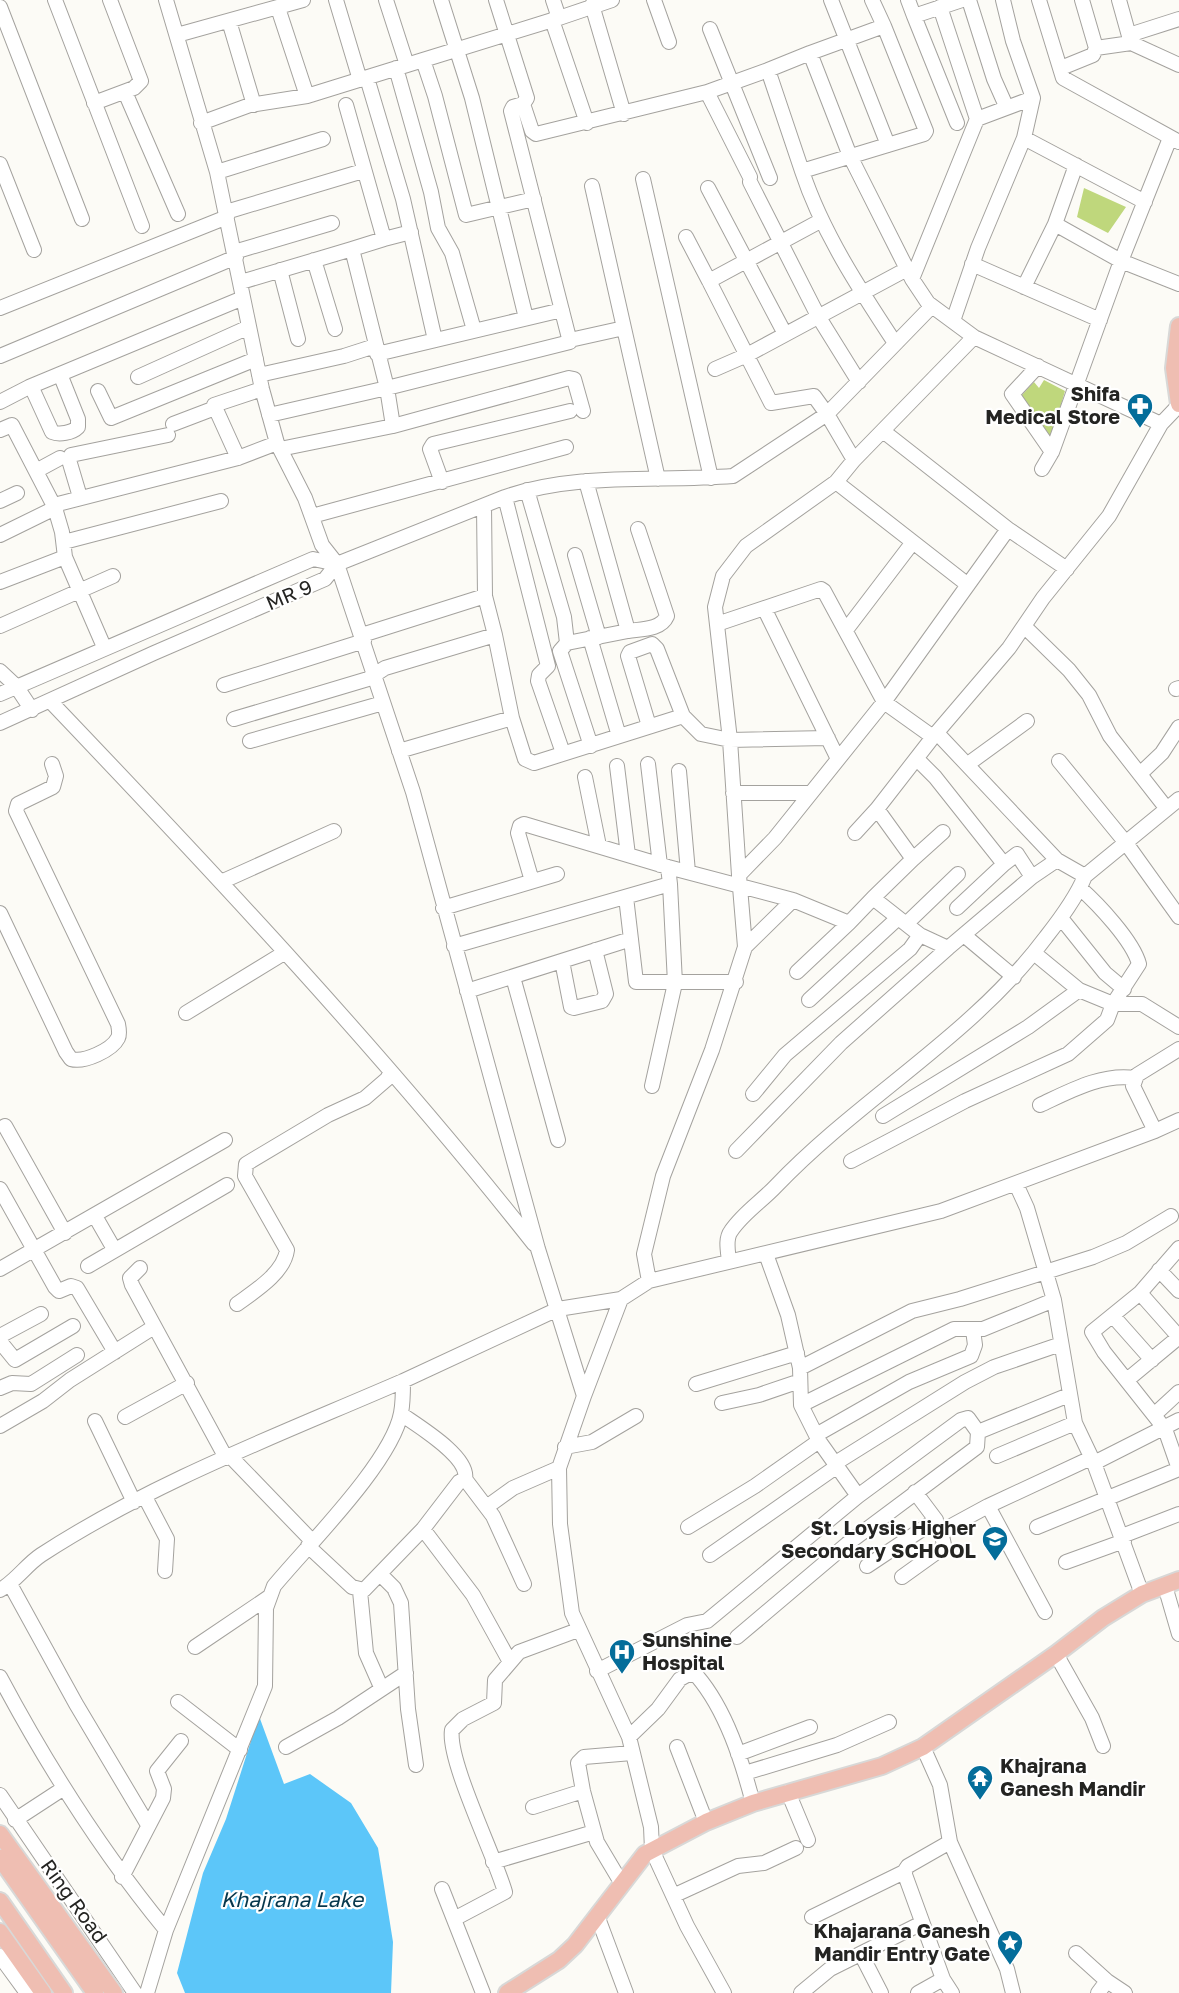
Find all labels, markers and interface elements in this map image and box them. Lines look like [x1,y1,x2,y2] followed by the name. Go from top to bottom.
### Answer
[985,381,1120,428] place label: Shifa Medical Store
[1125,391,1155,429] pharmacy icon: Shifa Medical Store
[262,574,315,614] street label: MR 9
[781,1515,976,1562] place label: St. Loysis Higher Secondary SCHOOL
[980,1524,1010,1562] school or university icon: St. Loysis Higher Secondary SCHOOL
[642,1627,732,1674] place label: Sunshine Hospital
[607,1637,637,1675] hospital icon: Sunshine Hospital
[1000,1753,1146,1800] place label: Khajrana Ganesh Mandir
[965,1763,995,1801] temple icon: Khajrana Ganesh Mandir
[36,1854,113,1947] street label: Ring Road
[221,1886,365,1912] water label: Khajrana Lake
[813,1918,990,1965] place label: Khajarana Ganesh Mandir Entry Gate
[995,1928,1025,1966] place icon: Khajarana Ganesh Mandir Entry Gate

